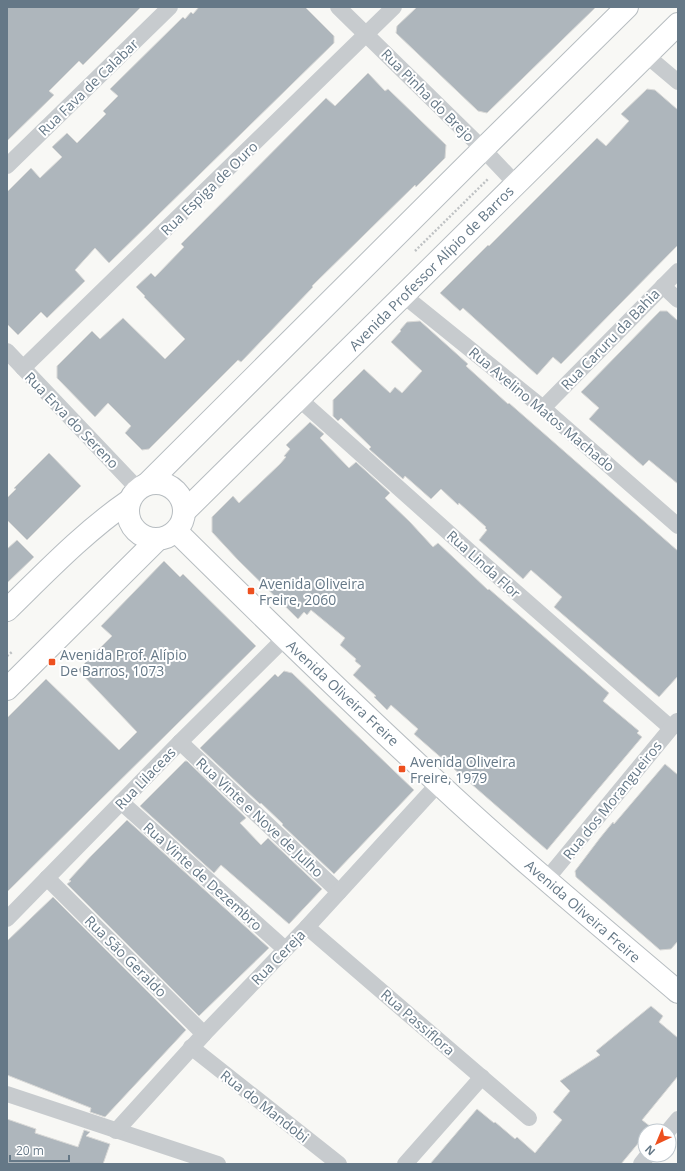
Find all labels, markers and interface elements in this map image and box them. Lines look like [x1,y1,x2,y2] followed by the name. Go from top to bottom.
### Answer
[34,34,142,140] street label: Rua Fava de Calabar
[377,44,479,146] street label: Rua Pinha do Brejo
[156,137,262,239] street label: Rua Espiga de Ouro
[345,181,518,354] street label: Avenida Professor Alípio de Barros
[557,284,663,394] street label: Rua Caruru da Bahia
[465,342,619,476] street label: Rua Avelino Matos Machado
[21,368,123,472] street label: Rua Erva do Sereno
[443,526,525,602] street label: Rua Linda Flor
[259,574,365,609] place label: Avenida Oliveira Freire, 2060
[246,586,256,596] marker: Avenida Oliveira Freire, 2060
[283,636,403,750] street label: Avenida Oliveira Freire
[60,645,187,680] place label: Avenida Prof. Alípio De Barros, 1073
[47,657,57,667] marker: Avenida Prof. Alípio De Barros, 1073
[558,736,666,863] street label: Rua dos Morangueiros
[110,742,180,813] street label: Rua Lilaceas
[410,752,516,787] place label: Avenida Oliveira Freire, 1979
[192,753,328,881] street label: Rua Vinte e Nove de Julho
[397,764,407,774] marker: Avenida Oliveira Freire, 1979
[140,817,266,935] street label: Rua Vinte de Dezembro
[521,856,645,967] street label: Avenida Oliveira Freire
[81,911,171,1001] street label: Rua São Geraldo
[247,925,309,989] street label: Rua Cereja
[377,985,459,1059] street label: Rua Passiflora
[217,1065,313,1147] street label: Rua do Mandobi
[637,1123,677,1163] north arrow
[10,1137,69,1163] scale bar
[16,1142,44,1159] text: 20 m
[641,1142,658,1159] text: N

